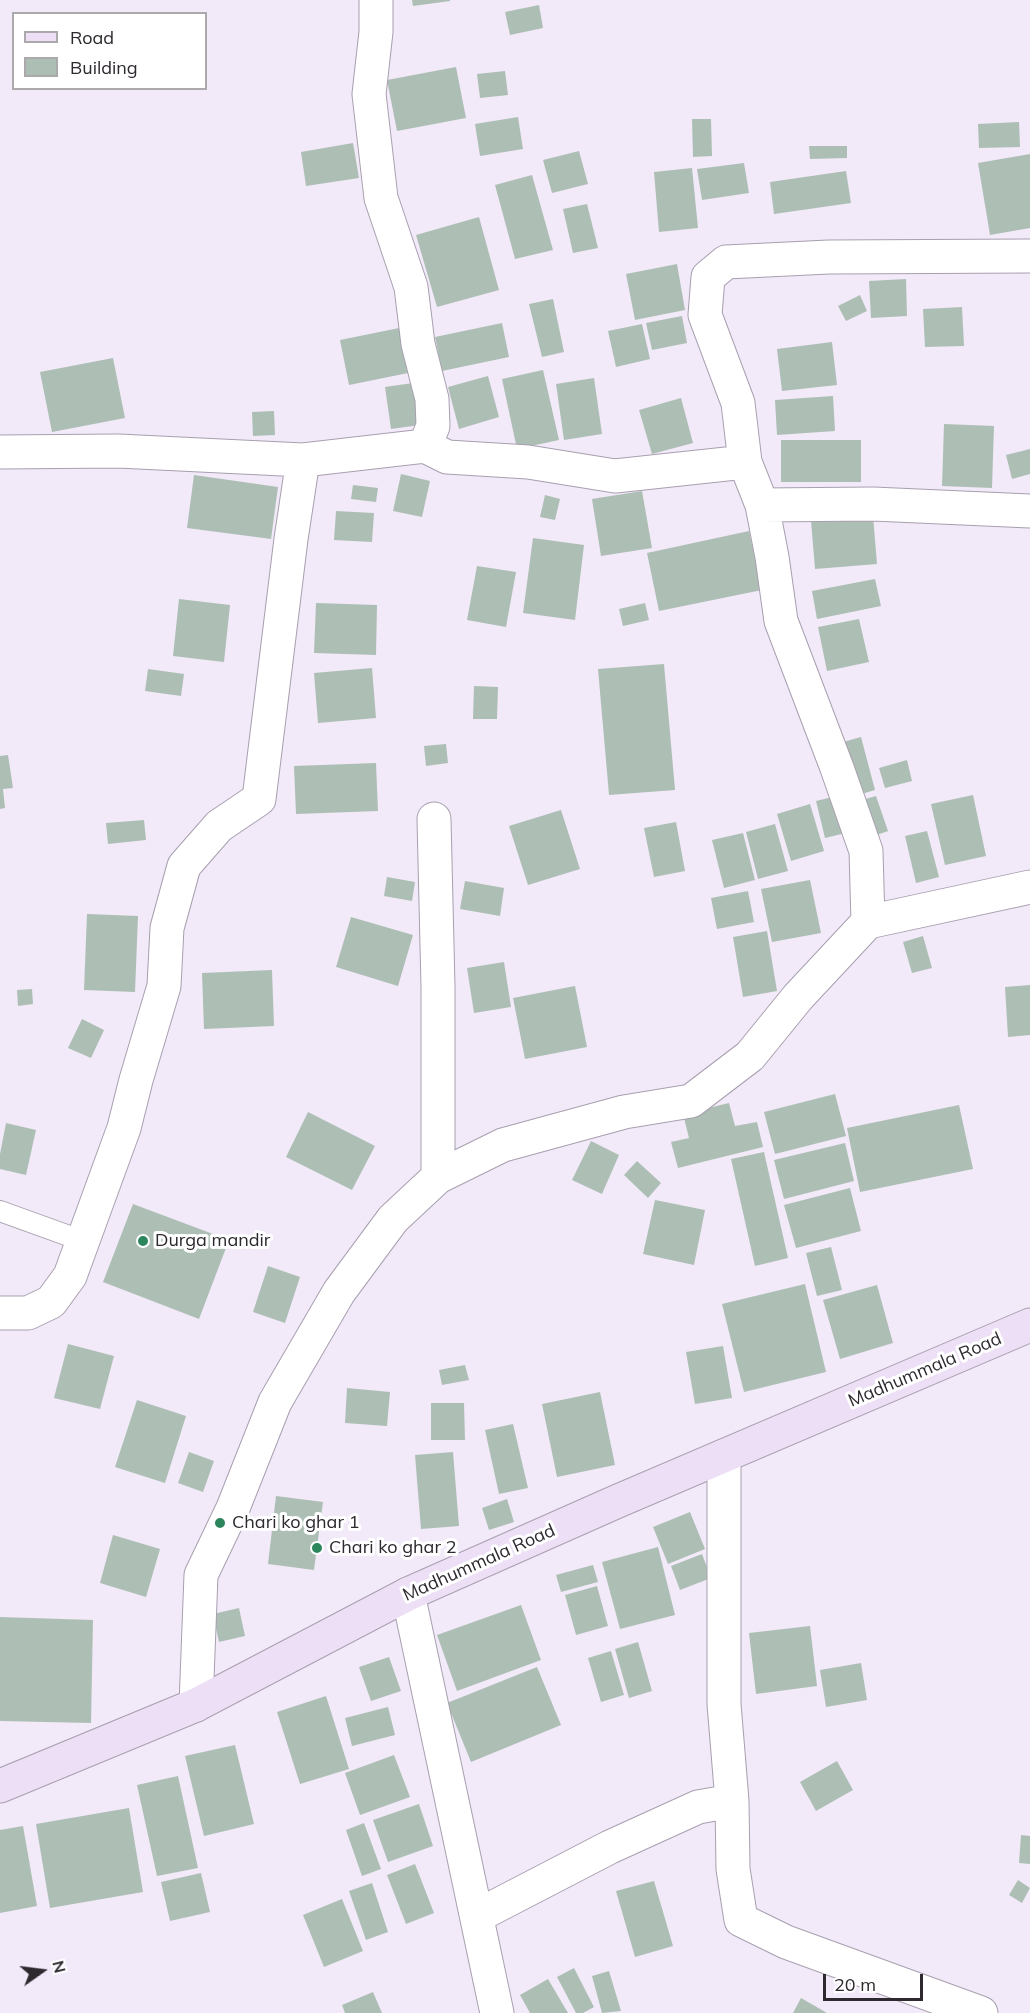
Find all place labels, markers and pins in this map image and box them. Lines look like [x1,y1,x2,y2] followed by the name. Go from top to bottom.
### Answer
[155,1230,270,1252] place label: Durga mandir
[136,1234,150,1248] marker: Durga mandir
[232,1512,359,1534] place label: Chari ko ghar 1
[213,1516,227,1530] marker: Chari ko ghar 1
[329,1537,456,1559] place label: Chari ko ghar 2
[310,1541,324,1555] marker: Chari ko ghar 2

